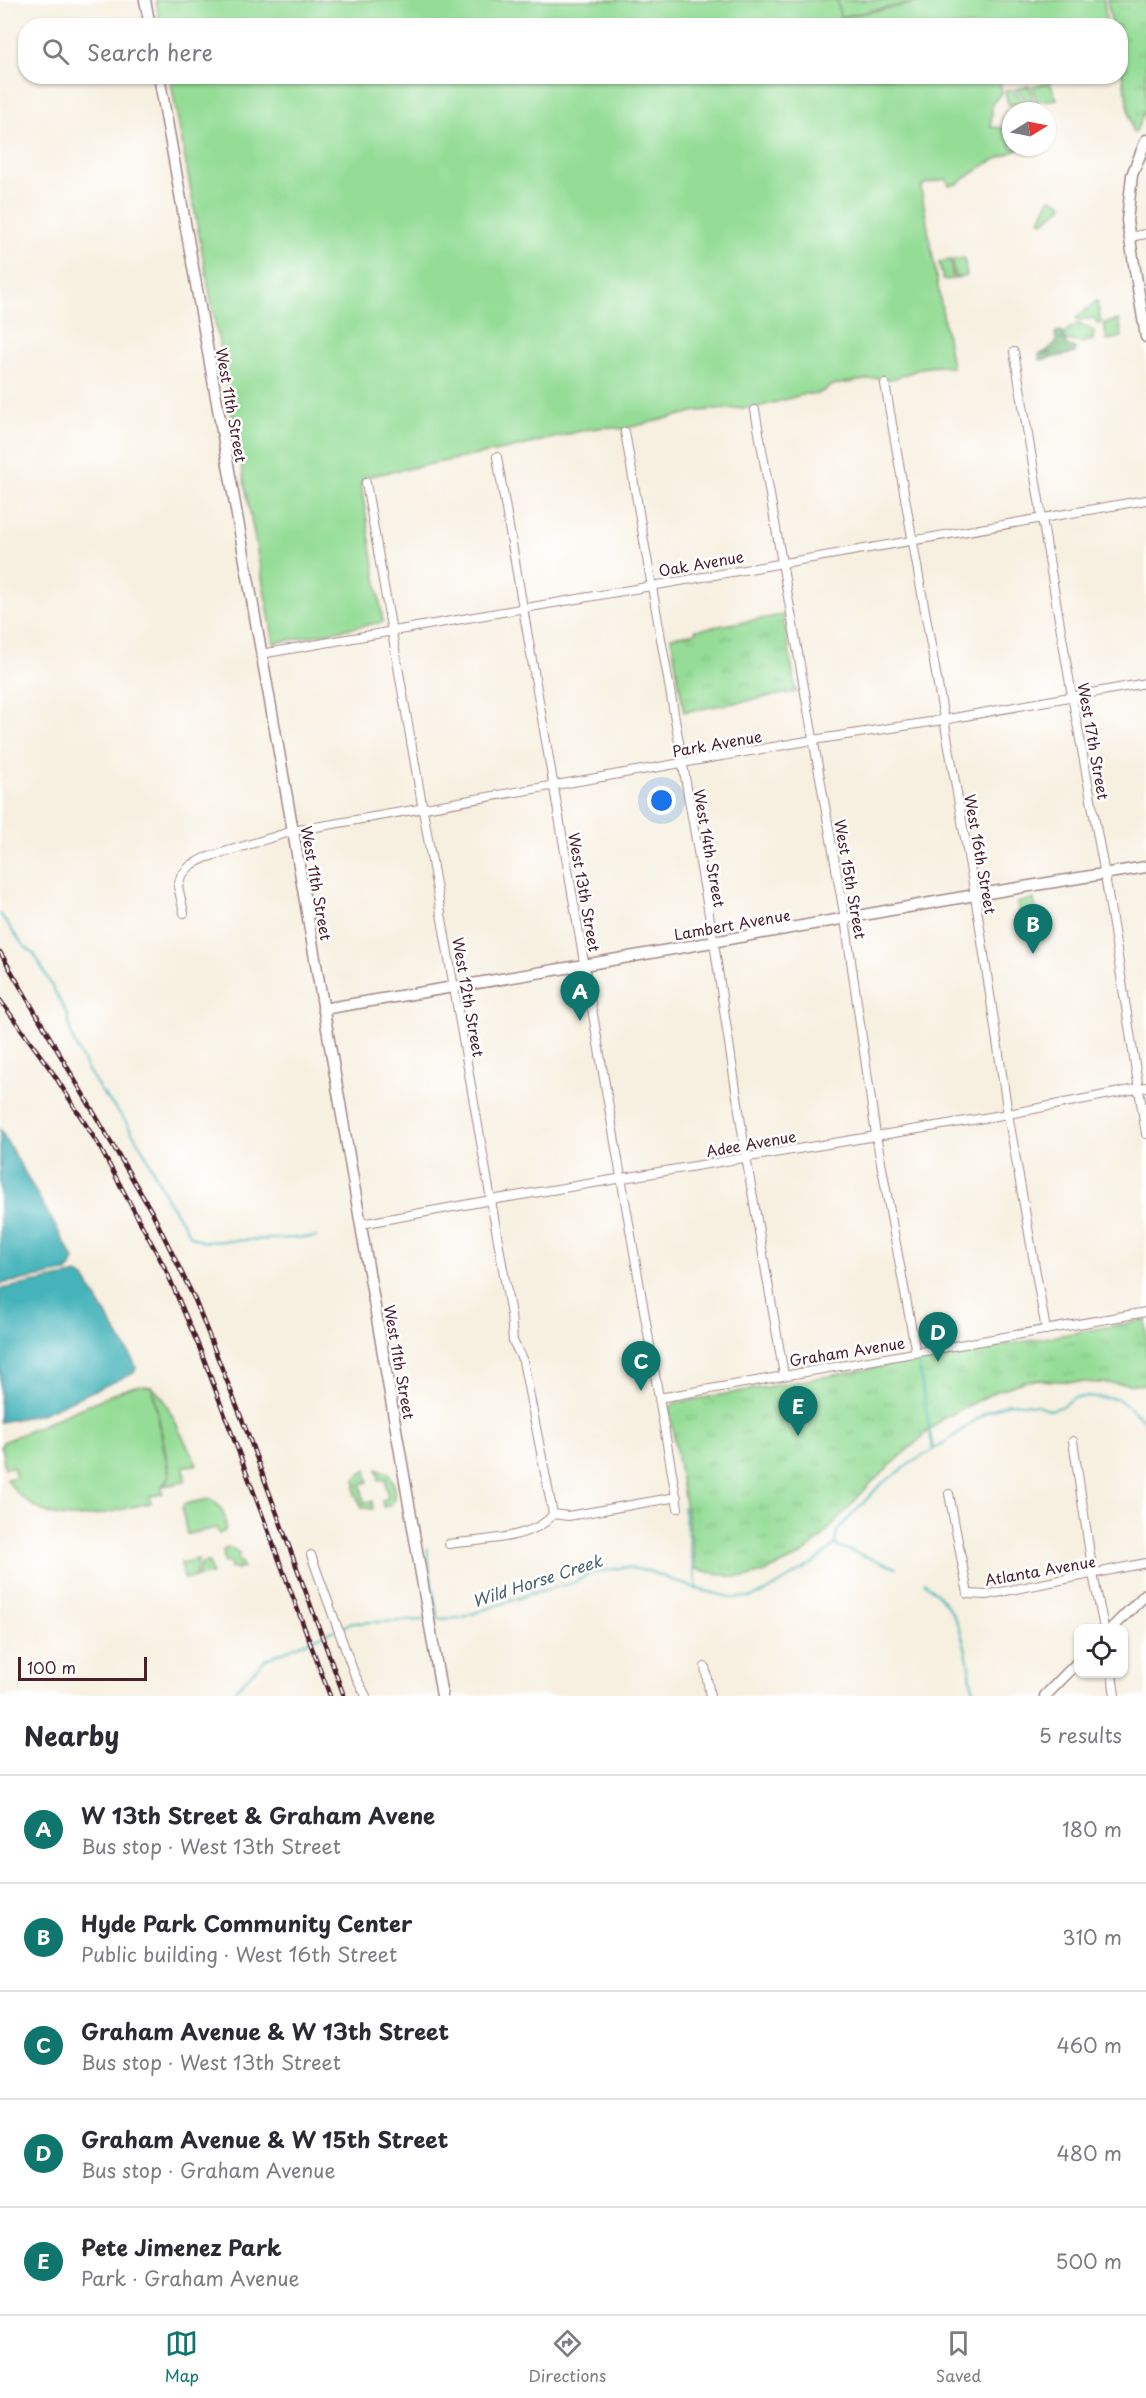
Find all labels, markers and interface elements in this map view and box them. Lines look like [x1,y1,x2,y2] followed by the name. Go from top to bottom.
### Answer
[18,18,1128,84] search box
[39,35,72,68] icon: search
[87,35,213,68] text: Search here
[1002,102,1056,156] north arrow
[211,346,253,464] street label: West 11th Street
[657,544,745,582] street label: Oak Avenue
[1072,681,1116,801] street label: West 17th Street
[670,724,764,762] street label: Park Avenue
[647,786,676,815] your location
[688,787,732,909] street label: West 14th Street
[959,792,1003,916] street label: West 16th Street
[829,817,873,941] street label: West 15th Street
[296,824,338,942] street label: West 11th Street
[563,831,607,953] street label: West 13th Street
[672,902,792,946] street label: Lambert Avenue
[1014,904,1052,954] pin: B
[447,935,491,1059] street label: West 12th Street
[560,972,600,1021] pin: A
[704,1124,798,1162] street label: Adee Avenue
[379,1303,421,1421] street label: West 11th Street
[918,1312,958,1362] pin: D
[788,1331,906,1371] street label: Graham Avenue
[622,1342,660,1391] pin: C
[778,1386,818,1436] pin: E
[469,1547,606,1612] water label: Wild Horse Creek
[983,1549,1097,1591] street label: Atlanta Avenue
[1074,1624,1128,1678] map controls
[1074,1624,1128,1678] button: locate
[18,1654,147,1682] scale bar
[27,1655,76,1679] text: 100 m
[24,1716,119,1755] text: Nearby
[1039,1720,1122,1750] text: 5 results
[81,1798,435,1831] text: W 13th Street & Graham Avene
[36,1814,51,1844] text: A
[1062,1814,1122,1844] text: 180 m
[81,1831,341,1861] text: Bus stop · West 13th Street
[81,1906,412,1939] text: Hyde Park Community Center
[37,1922,50,1952] text: B
[1062,1922,1122,1952] text: 310 m
[81,1939,397,1969] text: Public building · West 16th Street
[81,2014,449,2047] text: Graham Avenue & W 13th Street
[36,2030,51,2060] text: C
[1056,2030,1122,2060] text: 460 m
[81,2047,341,2077] text: Bus stop · West 13th Street
[81,2122,448,2155] text: Graham Avenue & W 15th Street
[36,2138,51,2168] text: D
[1057,2138,1122,2168] text: 480 m
[81,2155,335,2185] text: Bus stop · Graham Avenue
[81,2230,282,2263] text: Pete Jimenez Park
[37,2246,50,2276] text: E
[1055,2246,1122,2276] text: 500 m
[81,2263,299,2293] text: Park · Graham Avenue
[165,2327,199,2387] tab: Map
[528,2327,606,2387] tab: Directions
[936,2327,981,2387] tab: Saved

